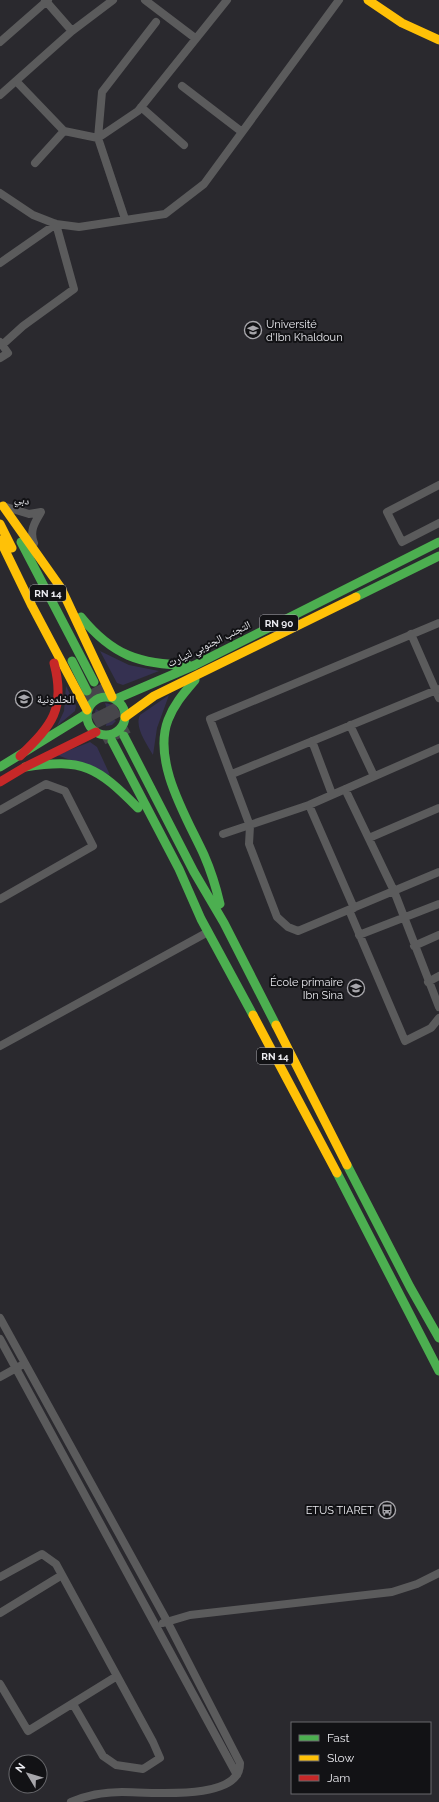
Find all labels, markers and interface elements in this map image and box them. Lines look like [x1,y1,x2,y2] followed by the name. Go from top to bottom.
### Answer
[266,318,343,344] place label: Université d'Ibn Khaldoun
[243,320,263,340] school or university icon: Université d'Ibn Khaldoun
[13,492,31,510] street label: دبي
[30,585,66,601] road number: RN 14
[260,615,298,631] road number: RN 90
[165,618,254,671] street label: التجنب الجنوبي لتيارت
[14,689,34,709] school or university icon: الخلدونية
[37,693,74,706] place label: الخلدونية
[270,975,344,1002] place label: École primaire Ibn Sina
[346,978,366,998] school or university icon: École primaire Ibn Sina
[257,1048,293,1064] road number: RN 14
[377,1500,397,1520] bus stop icon: ETUS TIARET
[306,1504,374,1517] place label: ETUS TIARET
[291,1722,431,1794] legend
[327,1731,350,1745] text: Fast
[327,1751,354,1765] text: Slow
[8,1754,48,1794] north arrow
[13,1761,28,1775] text: N
[327,1771,350,1785] text: Jam

